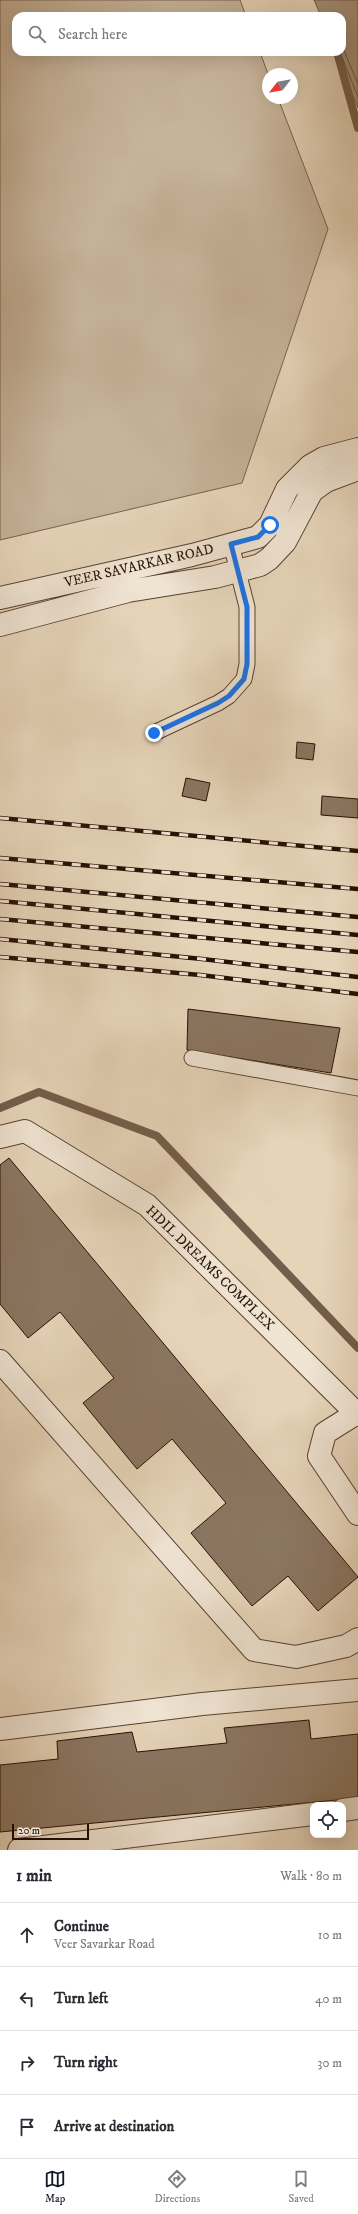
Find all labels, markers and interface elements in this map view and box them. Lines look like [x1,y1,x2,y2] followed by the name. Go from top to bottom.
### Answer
[12,12,346,56] search box
[26,23,48,45] icon: search
[58,25,127,44] text: Search here
[262,68,298,104] north arrow
[261,516,279,534] route start
[62,540,215,592] street label: VEER SAVARKAR ROAD
[145,724,163,742] route end
[142,1202,278,1334] street label: HDIL DREAMS COMPLEX
[310,1802,346,1838] map controls
[310,1802,346,1838] button: locate
[12,1822,89,1841] scale bar
[18,1824,40,1838] text: 20 m
[16,1865,52,1887] text: 1 min
[280,1868,342,1884] text: Walk · 80 m
[54,1917,109,1936] text: Continue
[16,1924,38,1946] icon: ahead
[318,1927,342,1943] text: 10 m
[54,1936,155,1952] text: Veer Savarkar Road
[16,1988,38,2010] icon: left
[54,1989,108,2008] text: Turn left
[315,1991,342,2007] text: 40 m
[16,2052,38,2074] icon: right
[54,2053,117,2072] text: Turn right
[318,2055,342,2071] text: 30 m
[16,2116,38,2138] icon: arrive
[54,2117,174,2136] text: Arrive at destination
[44,2168,66,2206] tab: Map
[155,2168,200,2206] tab: Directions
[289,2168,314,2206] tab: Saved

